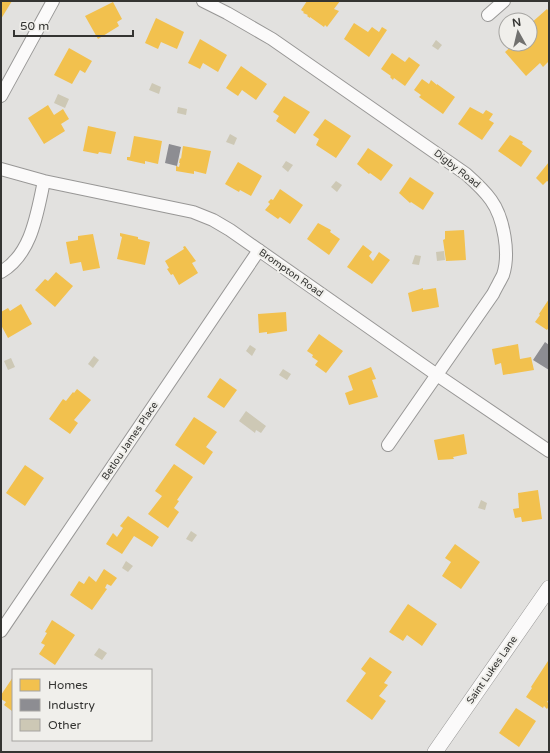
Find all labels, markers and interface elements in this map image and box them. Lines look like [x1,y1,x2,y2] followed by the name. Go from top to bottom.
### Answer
[14,12,133,38] scale bar
[498,12,538,52] north arrow
[511,16,522,30] text: N
[20,19,49,33] text: 50 m
[431,147,483,191] street label: Digby Road
[257,246,325,300] street label: Brompton Road
[99,399,161,482] street label: Betlou James Place
[464,633,520,706] street label: Saint Lukes Lane
[12,669,152,741] legend
[48,678,88,692] text: Homes
[48,698,95,712] text: Industry
[48,718,81,732] text: Other

